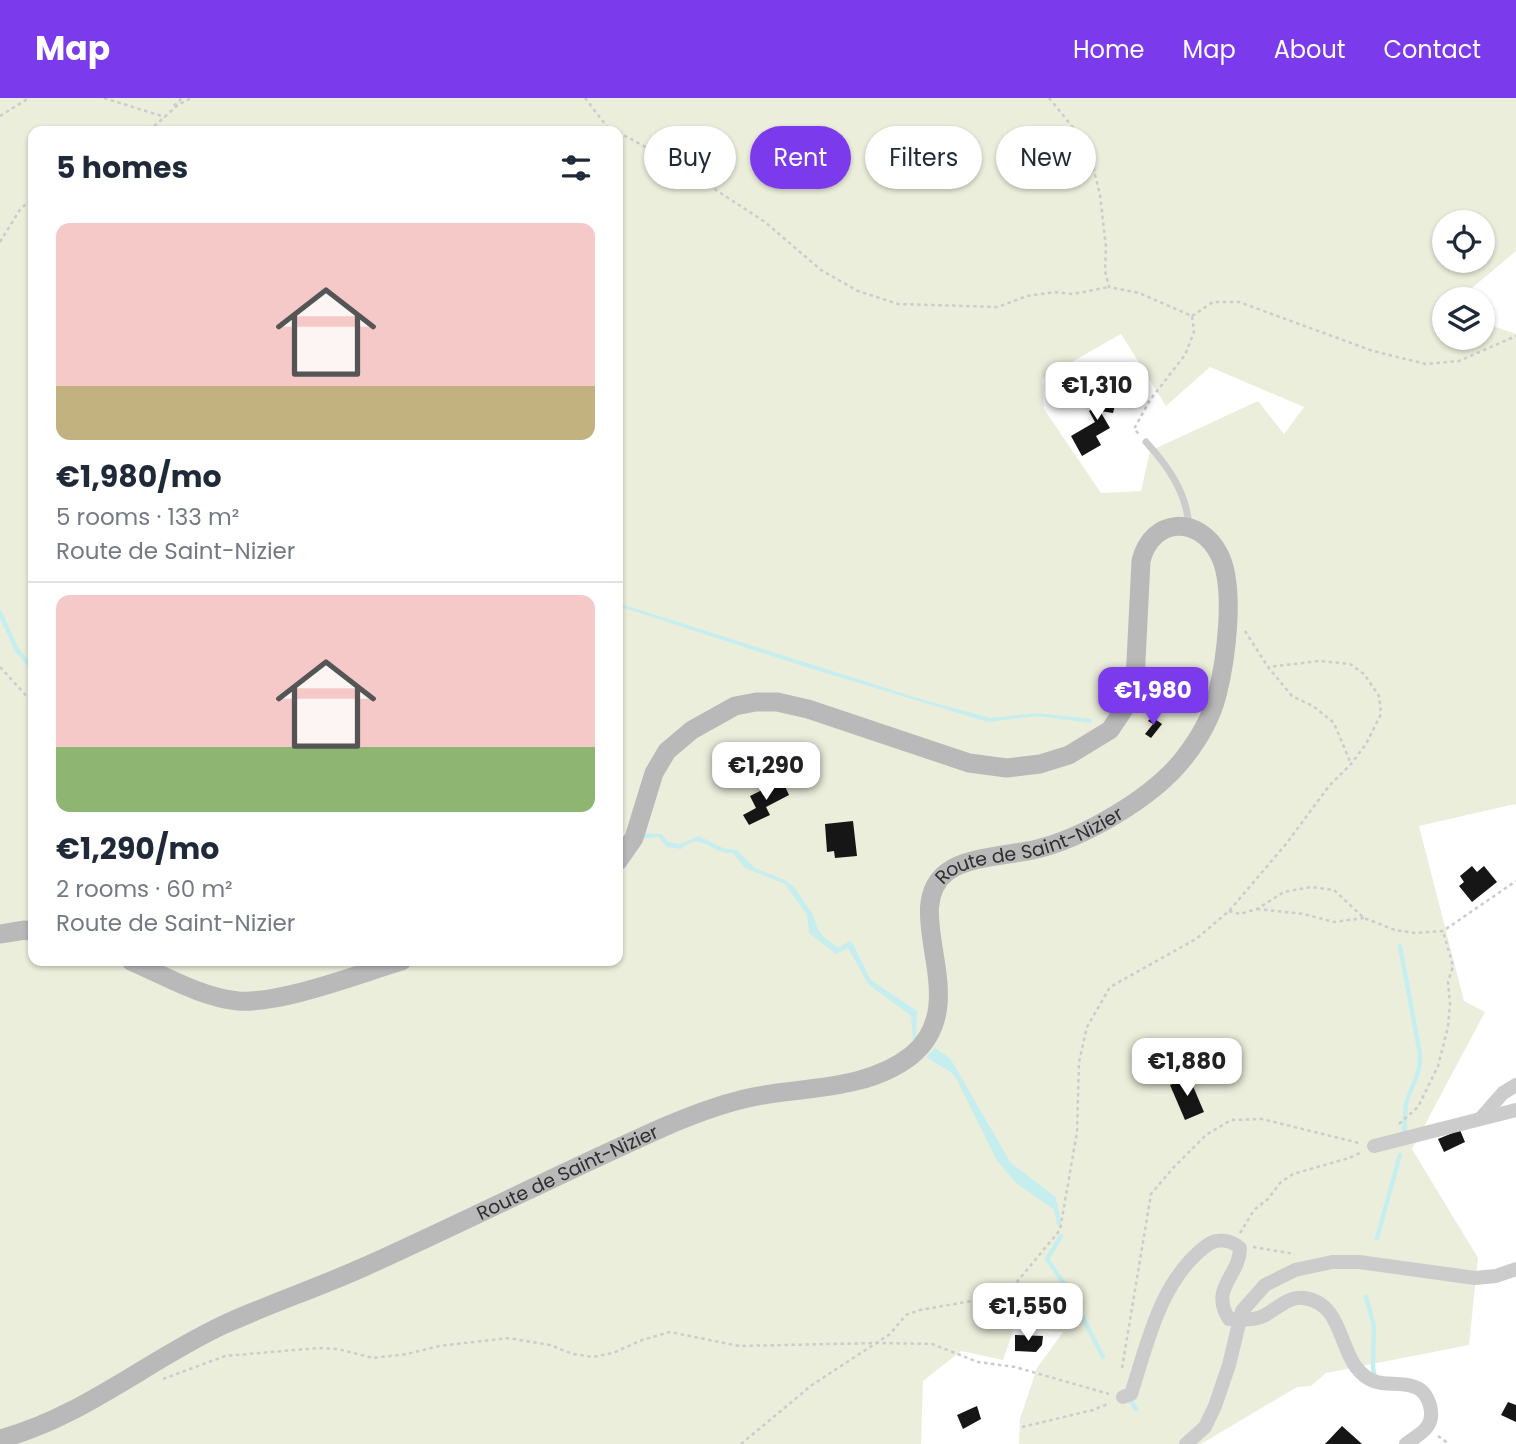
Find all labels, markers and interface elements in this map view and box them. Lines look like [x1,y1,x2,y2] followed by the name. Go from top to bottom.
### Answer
[35,25,110,72] text: Map
[1073,33,1145,66] text: Home
[1183,33,1236,66] text: Map
[1274,33,1345,66] text: About
[1383,33,1481,66] text: Contact
[644,126,736,189] chip: Buy
[750,126,851,189] chip: Rent
[865,126,982,189] chip: Filters
[996,126,1096,189] chip: New
[56,146,188,189] text: 5 homes
[557,149,595,187] icon: filters
[1432,210,1495,350] map controls
[1432,210,1495,273] button: locate
[263,269,389,395] icon: home
[1432,287,1495,350] button: layers
[1040,362,1154,422] pin: €1,310
[1061,369,1133,401] text: €1,310
[56,455,222,498] text: €1,980/mo
[56,501,239,533] text: 5 rooms · 133 m²
[56,535,295,567] text: Route de Saint-Nizier
[263,641,389,767] icon: home
[1096,668,1210,727] pin: €1,980
[1114,674,1192,706] text: €1,980
[709,742,823,802] pin: €1,290
[728,749,804,781] text: €1,290
[928,800,1128,890] street label: Route de Saint-Nizier
[56,827,219,870] text: €1,290/mo
[56,873,233,905] text: 2 rooms · 60 m²
[56,907,295,939] text: Route de Saint-Nizier
[1130,1038,1244,1098] pin: €1,880
[1148,1045,1226,1077] text: €1,880
[472,1118,662,1226] street label: Route de Saint-Nizier
[971,1284,1085,1343] pin: €1,550
[989,1290,1067,1322] text: €1,550

